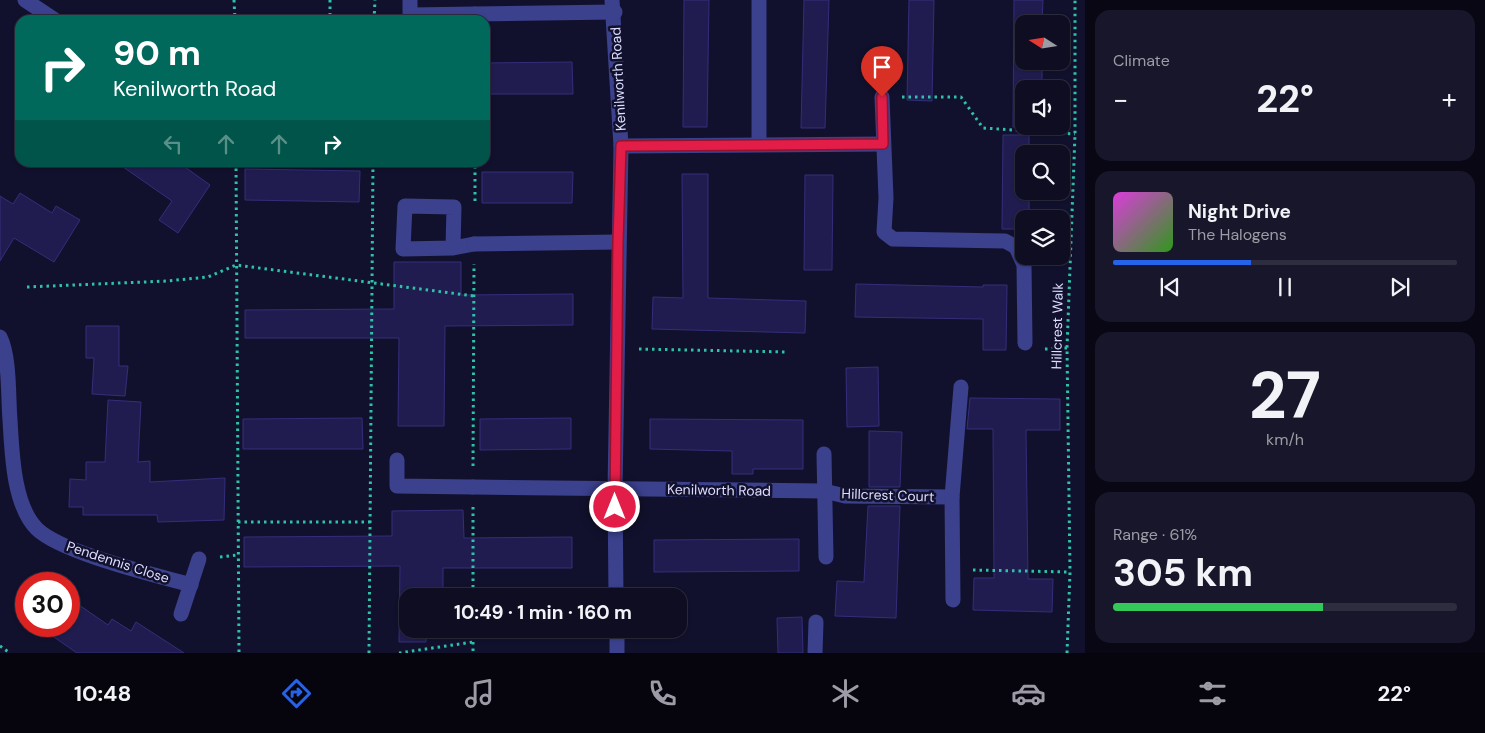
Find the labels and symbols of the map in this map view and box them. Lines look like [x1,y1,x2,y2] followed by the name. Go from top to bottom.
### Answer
[1015,15,1070,70] north arrow
[606,27,630,131] street label: Kenilworth Road
[861,46,903,97] pin
[1047,283,1067,369] street label: Hillcrest Walk
[588,480,640,532] position arrow
[667,480,771,500] street label: Kenilworth Road
[841,484,935,506] street label: Hillcrest Court
[64,537,172,587] street label: Pendennis Close
[15,572,80,637] speed limit sign: 30

